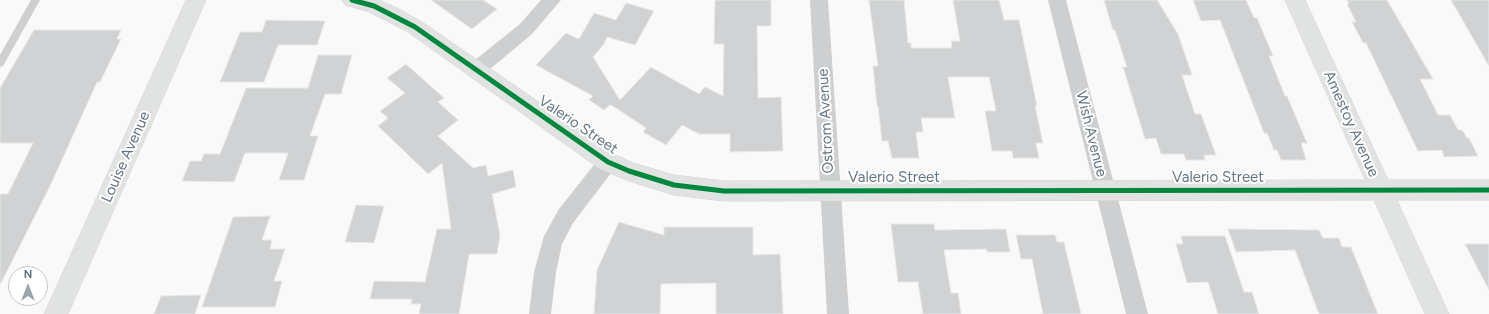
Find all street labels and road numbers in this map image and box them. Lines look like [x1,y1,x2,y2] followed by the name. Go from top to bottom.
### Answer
[814,68,838,174] street label: Ostrom Avenue
[1319,68,1383,180] street label: Amestoy Avenue
[1072,89,1110,179] street label: Wish Avenue
[535,92,621,158] street label: Valerio Street
[98,109,154,205] street label: Louise Avenue
[848,169,940,187] street label: Valerio Street
[1172,169,1264,187] street label: Valerio Street

